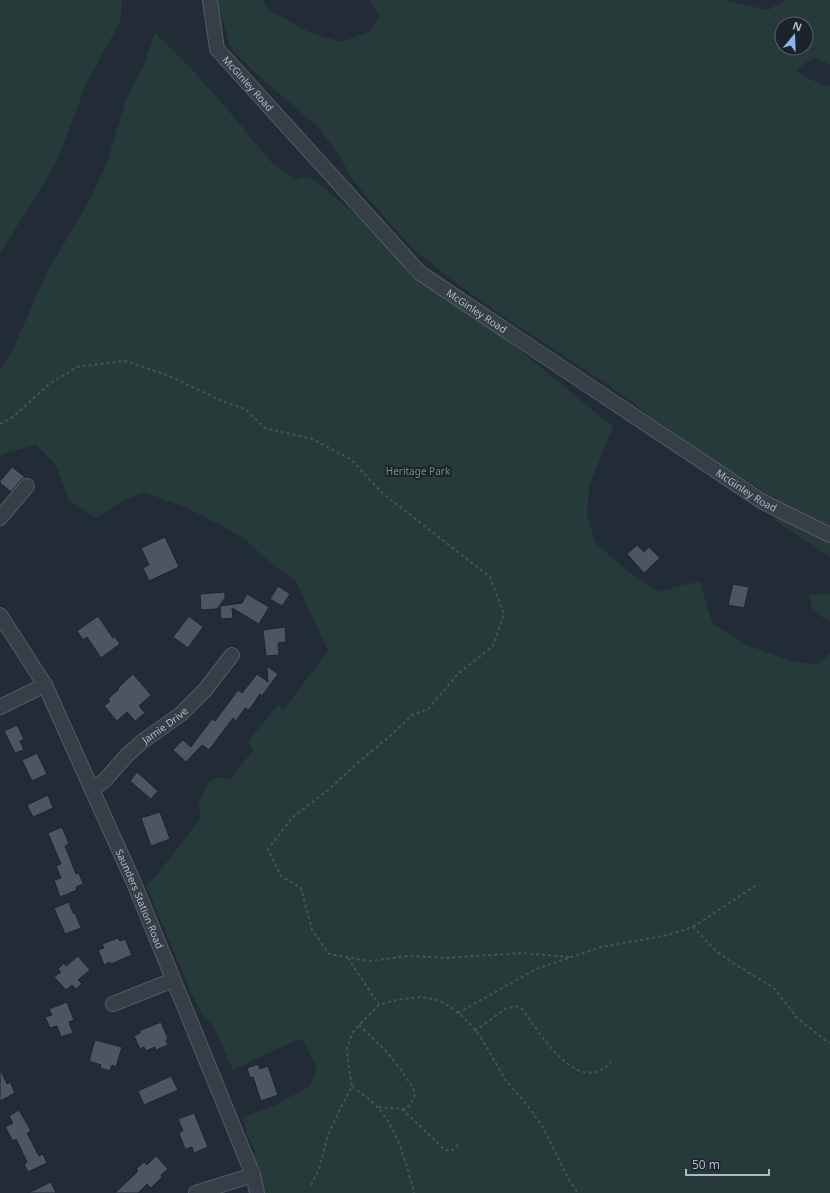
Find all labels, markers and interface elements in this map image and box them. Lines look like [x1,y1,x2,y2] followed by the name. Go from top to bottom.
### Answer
[774,16,814,56] north arrow
[791,18,804,35] text: N
[220,53,277,114] street label: McGinley Road
[444,286,510,336] street label: McGinley Road
[386,464,451,478] park label: Heritage Park
[713,466,779,515] street label: McGinley Road
[138,704,191,747] street label: Jamie Drive
[113,847,167,951] street label: Saunders Station Road
[686,1151,769,1177] scale bar
[692,1156,720,1173] text: 50 m

